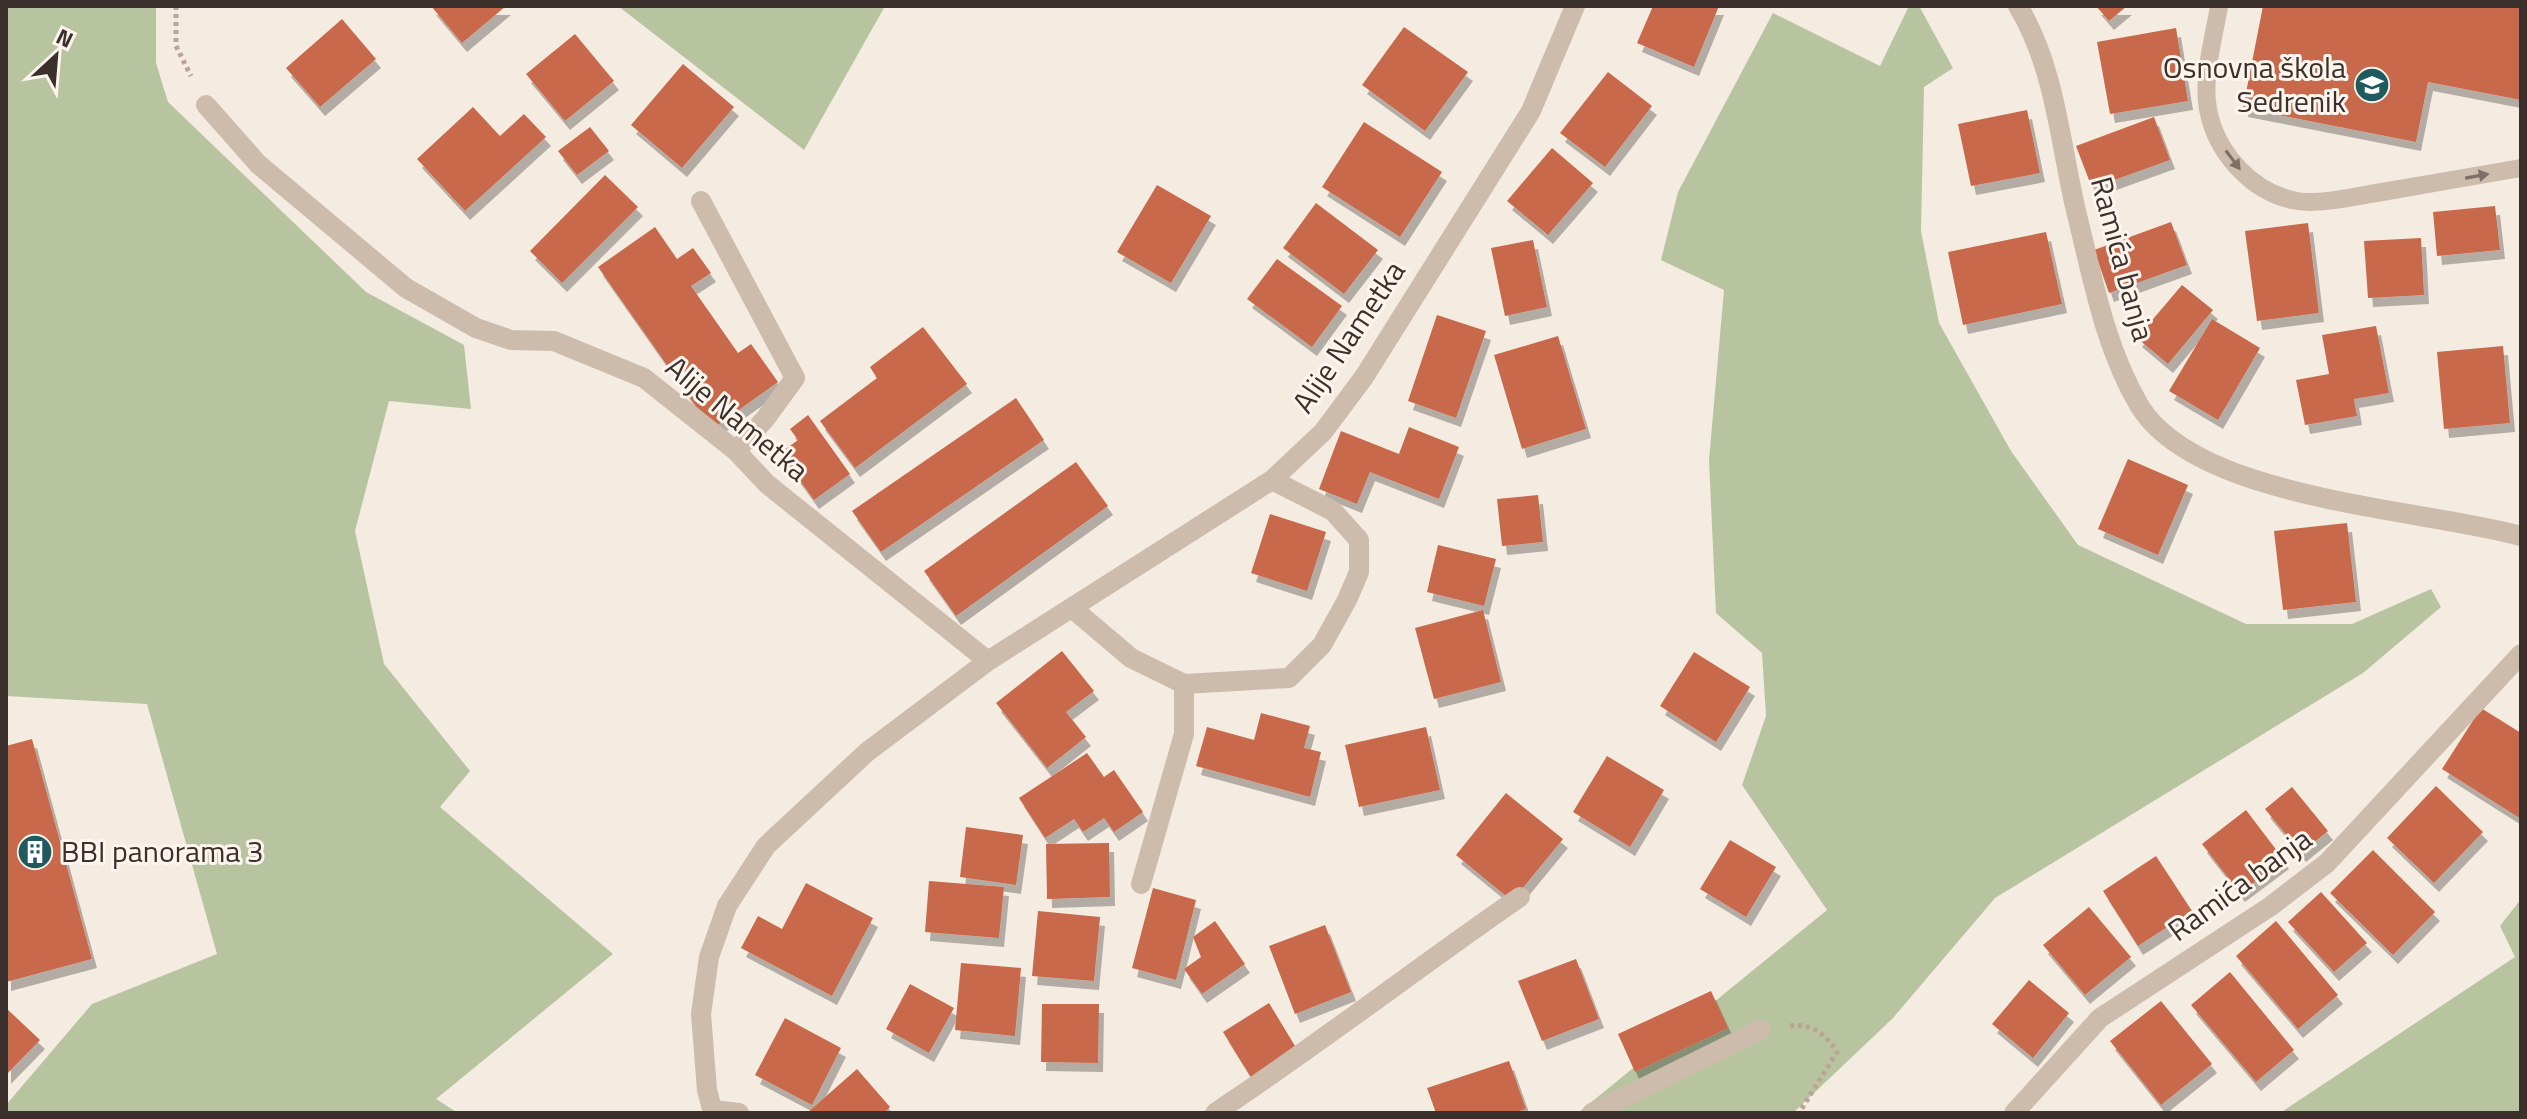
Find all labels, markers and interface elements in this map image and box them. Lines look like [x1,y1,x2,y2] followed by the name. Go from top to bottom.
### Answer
[16,16,96,96] north arrow
[50,19,79,57] text: N
[2163,44,2346,124] place label: Osnovna škola Sedrenik
[2353,66,2391,104] school or university icon: Osnovna škola Sedrenik
[2224,150,2240,171] one-way arrow
[2465,169,2490,181] one-way arrow
[2079,171,2167,346] street label: Ramića banja
[1280,251,1416,422] street label: Alije Nametka
[656,344,819,492] street label: Alije Nametka
[2158,816,2321,952] street label: Ramića banja
[61,828,264,874] place label: BBI panorama 3
[16,833,54,871] building icon: BBI panorama 3

